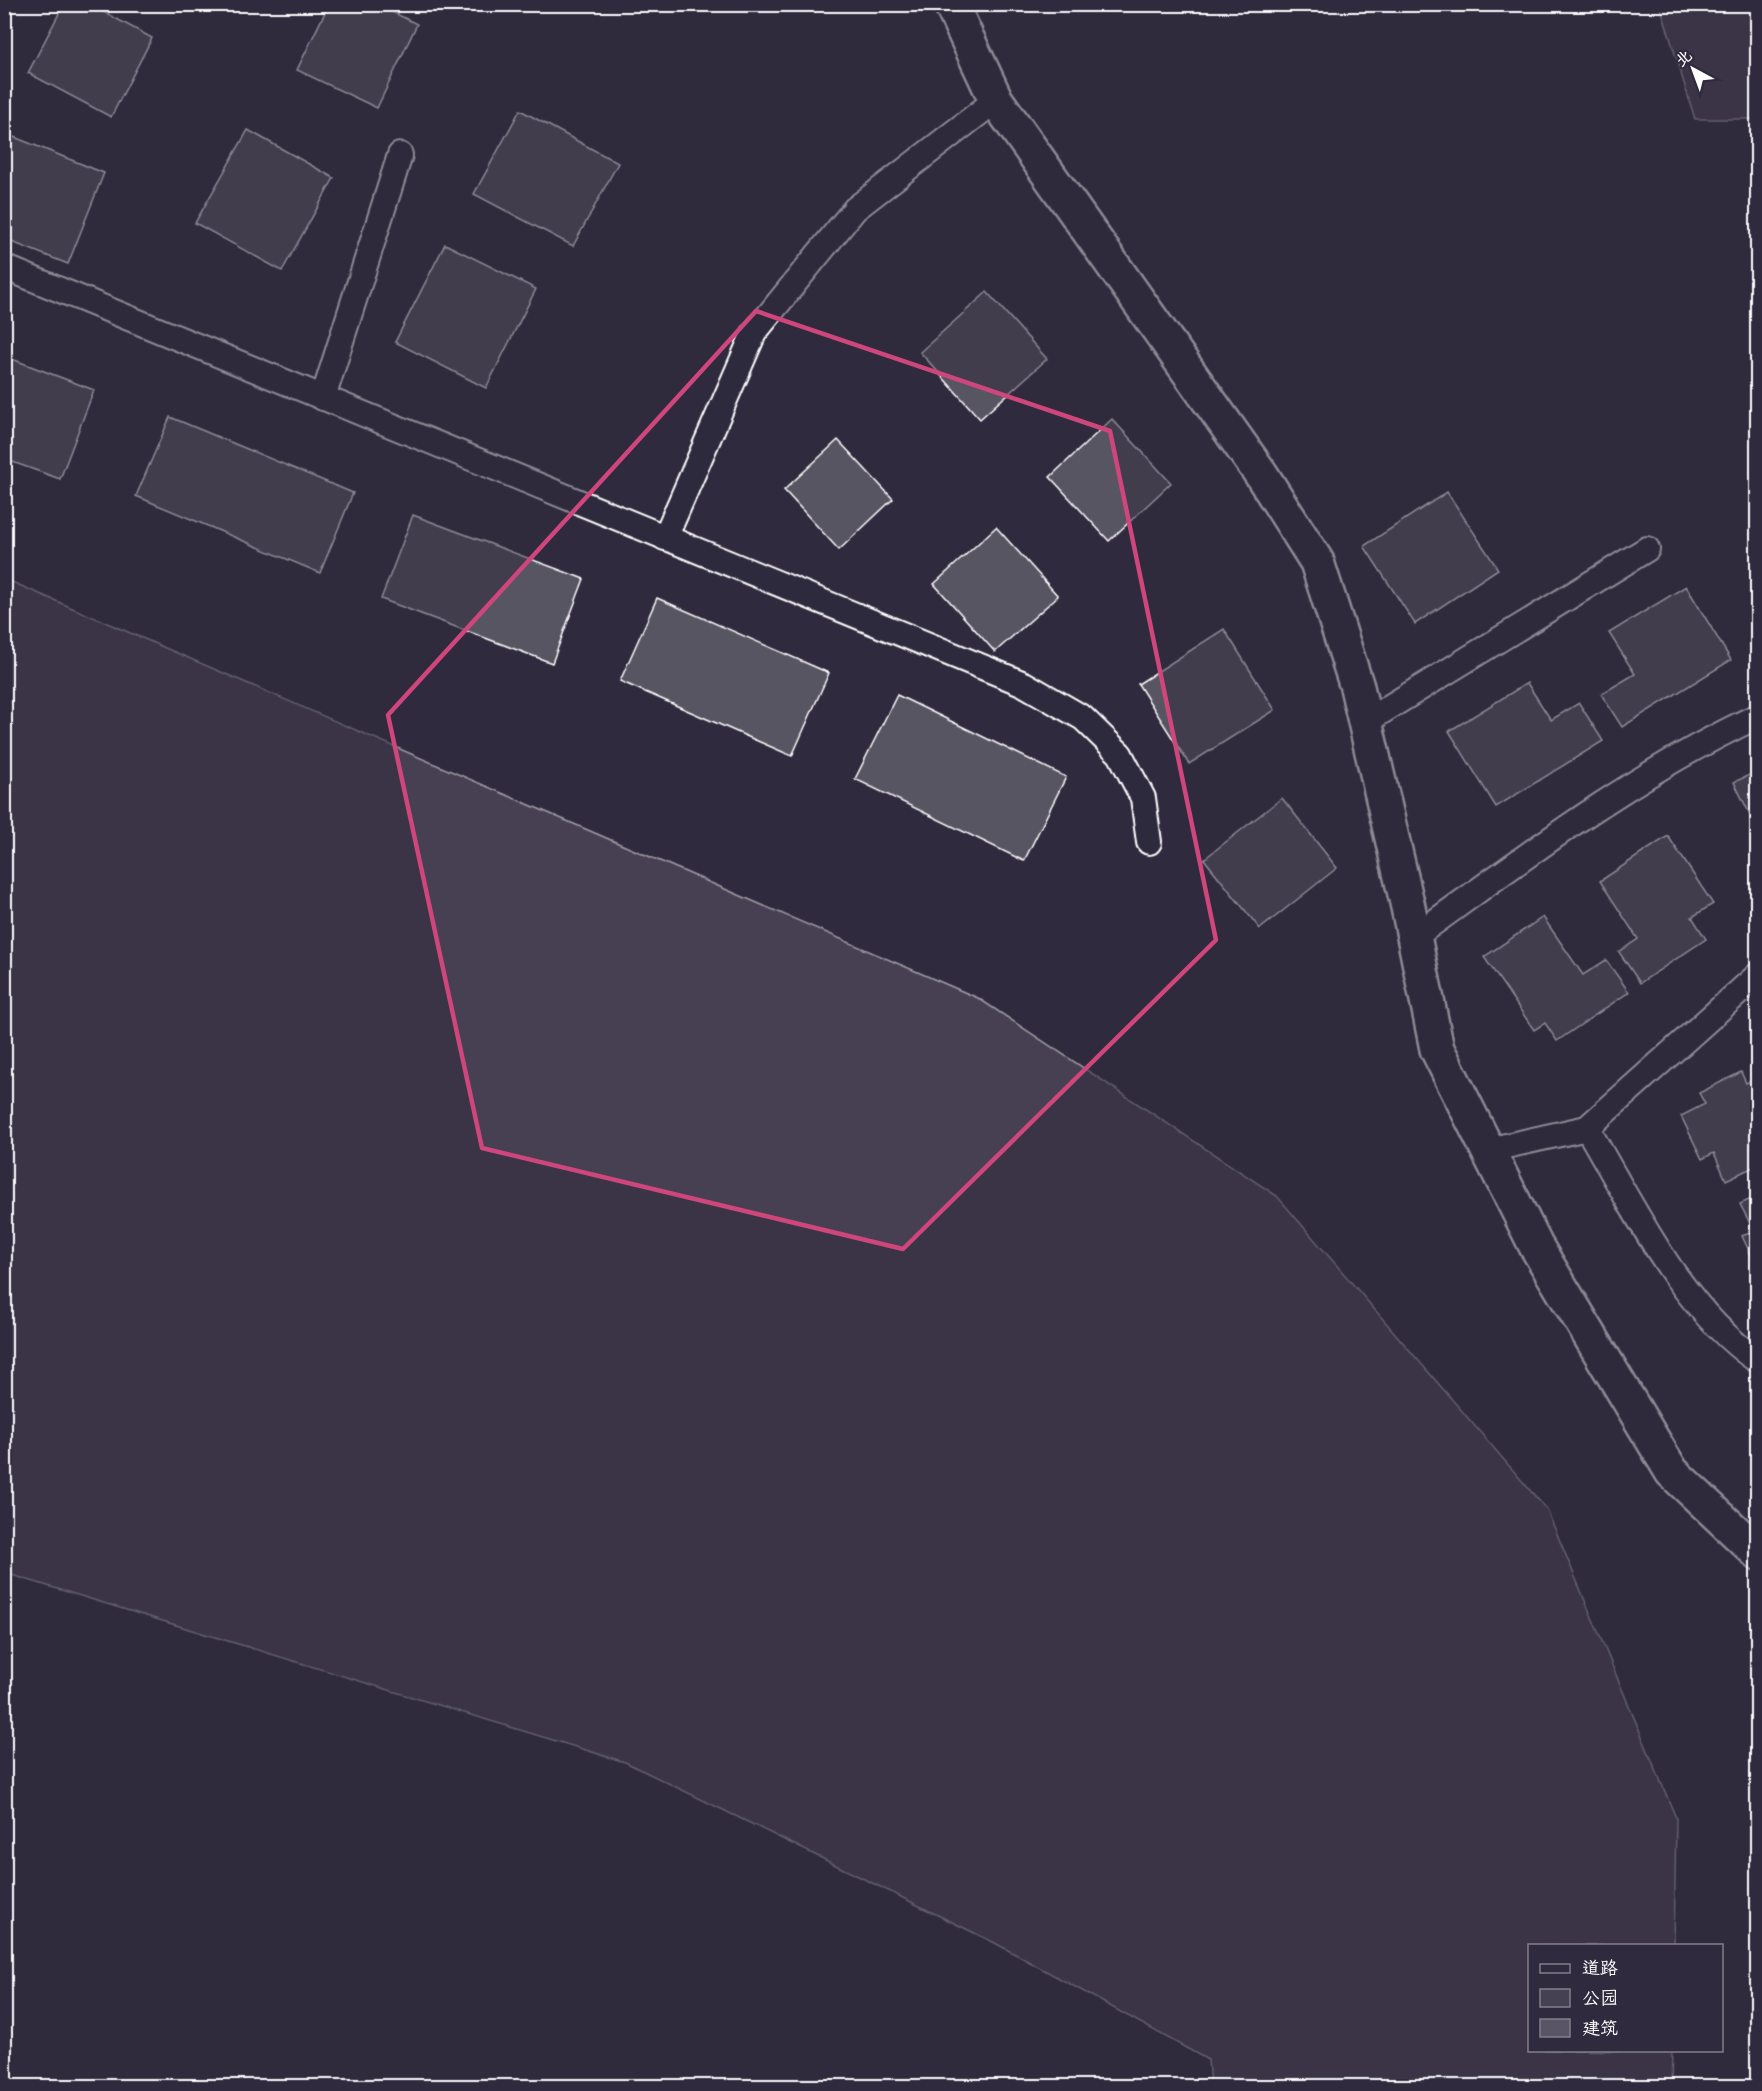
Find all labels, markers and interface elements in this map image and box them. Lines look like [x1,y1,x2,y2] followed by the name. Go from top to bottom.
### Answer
[1663,39,1723,99] north arrow
[1670,44,1696,70] text: 北
[1528,1944,1723,2052] legend
[1582,1955,1618,1979] text: 道路
[1582,1985,1618,2009] text: 公园
[1582,2015,1618,2039] text: 建筑

